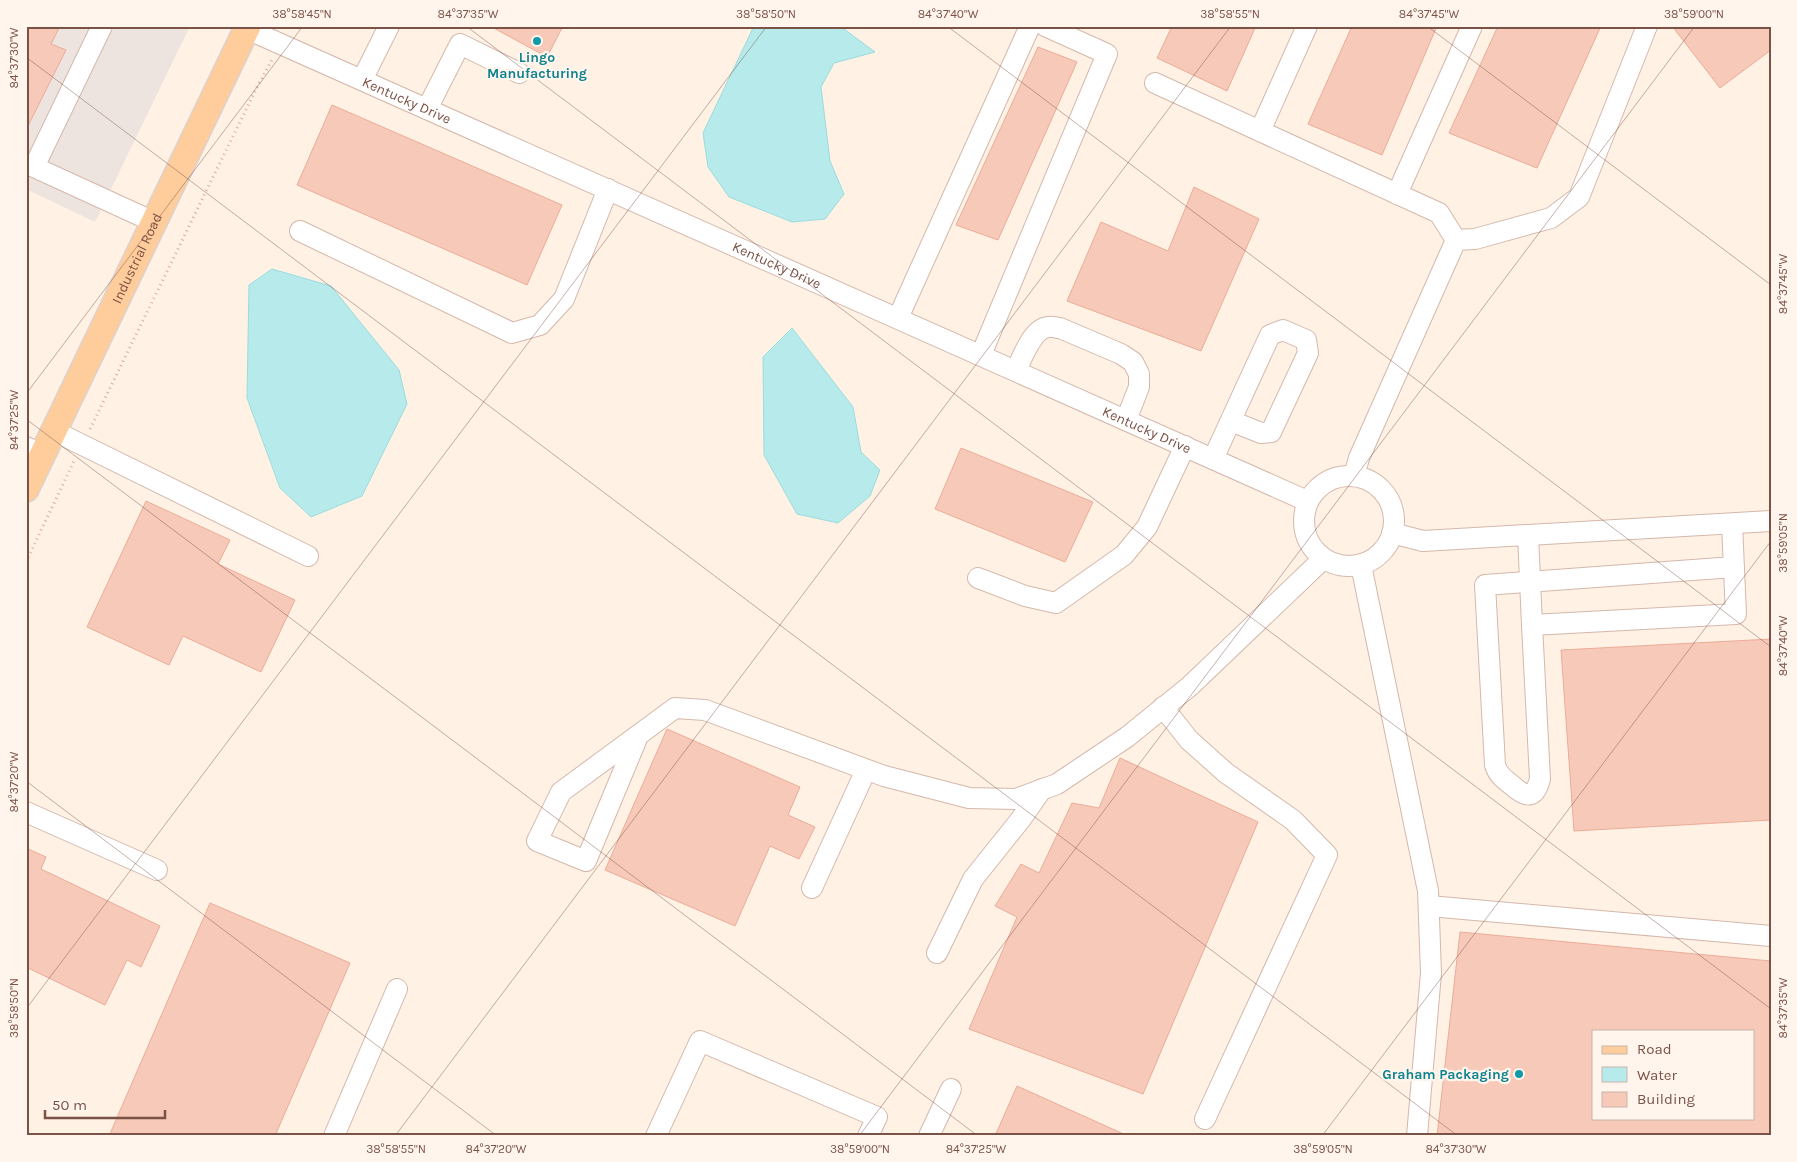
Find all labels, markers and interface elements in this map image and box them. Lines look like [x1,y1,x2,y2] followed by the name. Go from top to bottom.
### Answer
[272,7,332,21] text: 38°58'45"N
[438,7,499,21] text: 84°37'35"W
[736,7,796,21] text: 38°58'50"N
[918,7,979,21] text: 84°37'40"W
[1200,7,1260,21] text: 38°58'55"N
[1399,7,1459,21] text: 84°37'45"W
[1664,7,1724,21] text: 38°59'00"N
[7,27,21,89] text: 84°37'30"W
[531,35,543,47] marker: Lingo Manufacturing
[487,49,587,82] place label: Lingo Manufacturing
[360,73,454,127] street label: Kentucky Drive
[108,210,166,306] street label: Industrial Road
[730,238,824,292] street label: Kentucky Drive
[1776,254,1790,314] text: 84°37'45"W
[7,389,21,450] text: 84°37'25"W
[1100,403,1194,457] street label: Kentucky Drive
[1776,513,1790,573] text: 38°59'05"N
[1776,615,1790,676] text: 84°37'40"W
[7,751,21,812] text: 84°37'20"W
[1776,977,1790,1038] text: 84°37'35"W
[7,978,21,1038] text: 38°58'50"N
[1592,1030,1754,1120] legend
[1637,1040,1672,1058] text: Road
[1382,1066,1509,1083] place label: Graham Packaging
[1637,1066,1678,1084] text: Water
[1513,1068,1525,1080] marker: Graham Packaging
[45,1087,165,1119] scale bar
[1637,1090,1695,1108] text: Building
[52,1096,87,1114] text: 50 m
[366,1142,426,1156] text: 38°58'55"N
[466,1142,527,1156] text: 84°37'20"W
[830,1142,890,1156] text: 38°59'00"N
[946,1142,1007,1156] text: 84°37'25"W
[1293,1142,1353,1156] text: 38°59'05"N
[1425,1142,1487,1156] text: 84°37'30"W

